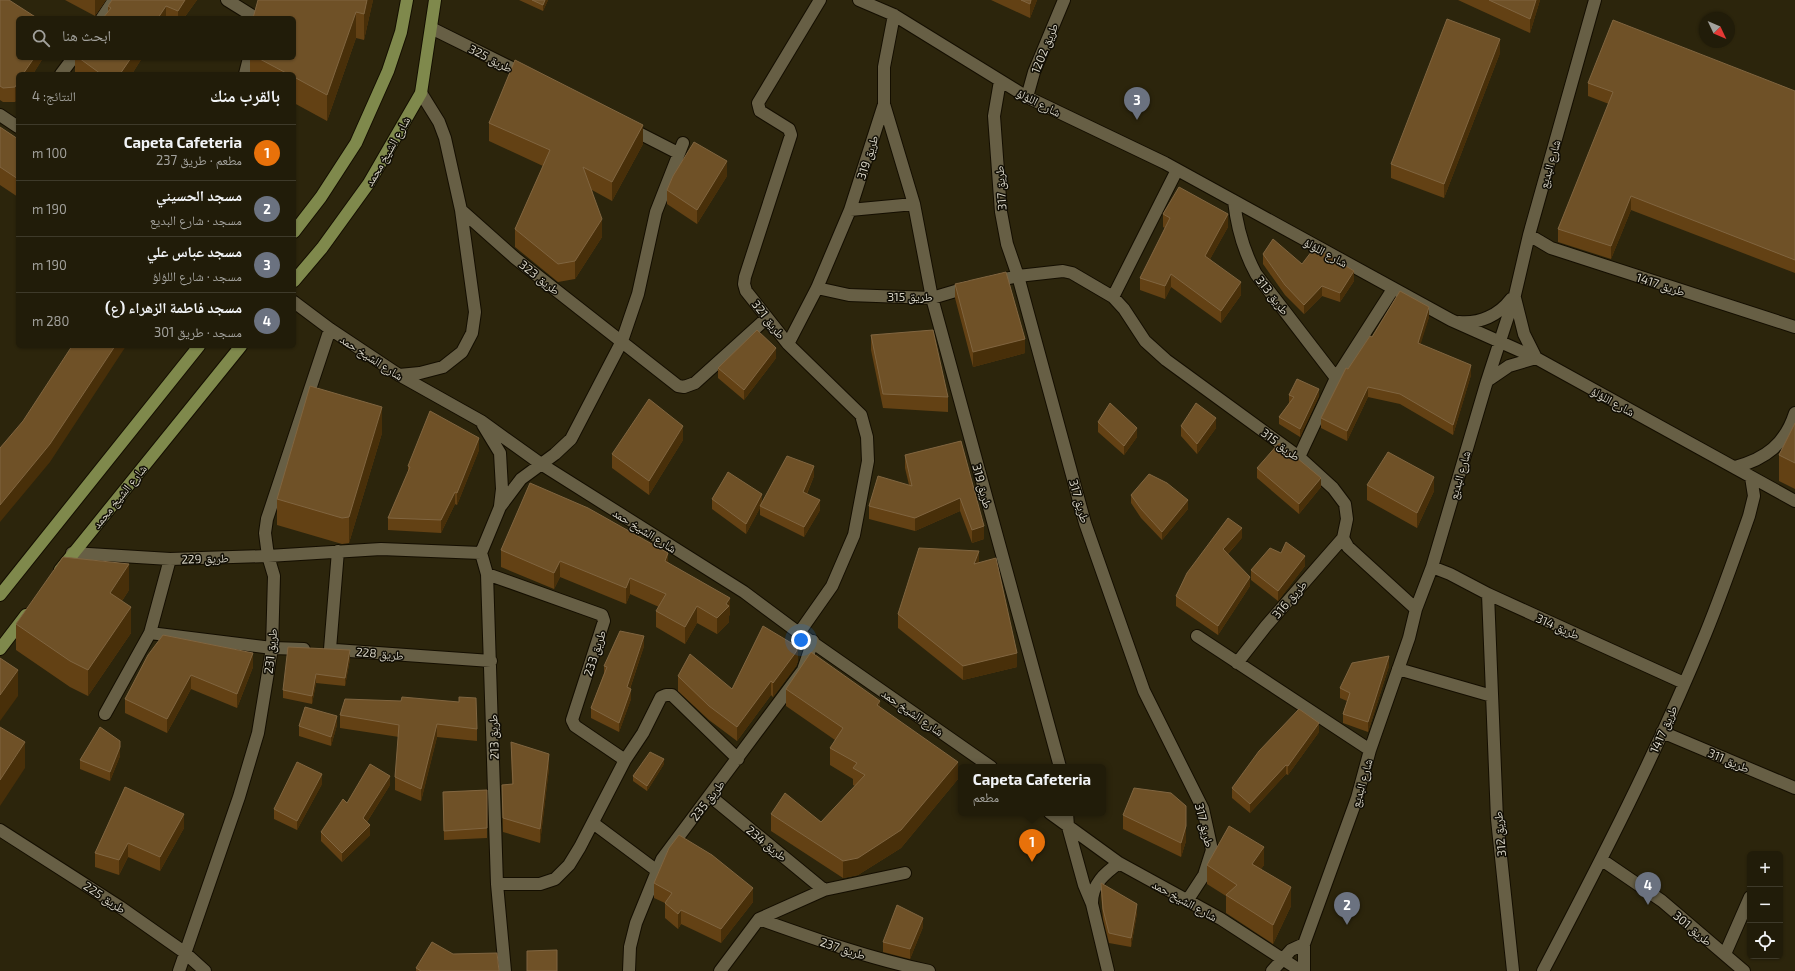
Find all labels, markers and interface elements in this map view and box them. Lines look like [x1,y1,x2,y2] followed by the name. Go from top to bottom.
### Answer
[1699,12,1735,48] north arrow
[16,16,296,60] search box
[1028,21,1062,76] street label: طريق 1202
[62,26,111,44] text: ابحث هنا
[30,27,52,49] icon: search
[466,41,515,76] street label: طريق 325
[210,85,280,105] text: بالقرب منك
[1014,85,1063,121] street label: شارع اللؤلؤ
[1124,87,1150,120] pin: 3
[32,88,76,104] text: النتائج: 4
[361,114,414,189] street label: شارع الشيخ محمد
[124,133,242,151] text: Capeta Cafeteria
[853,133,882,181] street label: طريق 319
[1535,138,1565,190] street label: شارع البديع
[32,145,67,161] text: 100 m
[264,145,270,161] text: 1
[156,152,242,168] text: مطعم · طريق 237
[991,165,1010,211] street label: طريق 317
[156,186,242,204] text: مسجد الحسيني
[32,201,67,217] text: 190 m
[263,201,271,217] text: 2
[150,212,242,228] text: مسجد · شارع البديع
[1301,234,1350,271] street label: شارع اللؤلؤ
[147,242,242,260] text: مسجد عباس علي
[32,257,67,273] text: 190 m
[263,257,271,273] text: 3
[516,257,563,298] street label: طريق 323
[152,268,242,284] text: مسجد · شارع اللؤلؤ
[1635,270,1687,300] street label: طريق 1417
[1253,273,1293,318] street label: طريق 313
[887,289,933,304] street label: طريق 315
[749,297,789,342] street label: طريق 321
[105,298,242,316] text: مسجد فاطمة الزهراء (ع)
[32,313,69,329] text: 280 m
[263,313,271,329] text: 4
[154,324,242,340] text: مسجد · طريق 301
[337,331,406,384] street label: شارع الشيخ حمد
[1588,383,1637,420] street label: شارع اللؤلؤ
[1258,425,1303,464] street label: طريق 315
[1445,449,1475,501] street label: شارع البديع
[89,461,151,532] street label: شارع الشيخ محمد
[969,462,996,510] street label: طريق 319
[1066,478,1093,525] street label: طريق 317
[610,505,679,557] street label: شارع الشيخ حمد
[181,550,229,567] street label: طريق 229
[1269,577,1310,622] street label: طريق 316
[1534,610,1582,643] street label: طريق 314
[261,628,281,674] street label: طريق 231
[580,628,609,678] street label: طريق 233
[791,630,811,650] your location
[355,644,405,663] street label: طريق 228
[878,686,947,740] street label: شارع الشيخ حمد
[1646,703,1681,755] street label: طريق 1417
[485,714,502,760] street label: طريق 213
[1706,745,1752,776] street label: طريق 311
[1347,757,1377,809] street label: شارع البديع
[958,764,1106,816] popup
[973,770,1091,788] text: Capeta Cafeteria
[687,777,728,824] street label: طريق 235
[973,789,999,805] text: مطعم
[1192,802,1217,849] street label: طريق 317
[1490,811,1509,857] street label: طريق 312
[743,822,790,865] street label: طريق 234
[1019,829,1045,862] pin: 1
[1747,851,1783,959] map controls
[1747,851,1783,887] button: +
[1635,872,1661,905] pin: 4
[1149,876,1220,925] street label: شارع الشيخ حمد
[81,878,129,917] street label: طريق 225
[1747,887,1783,923] button: −
[1334,892,1360,925] pin: 2
[1670,908,1715,949] street label: طريق 301
[1747,923,1783,959] button: locate
[818,934,868,963] street label: طريق 237

